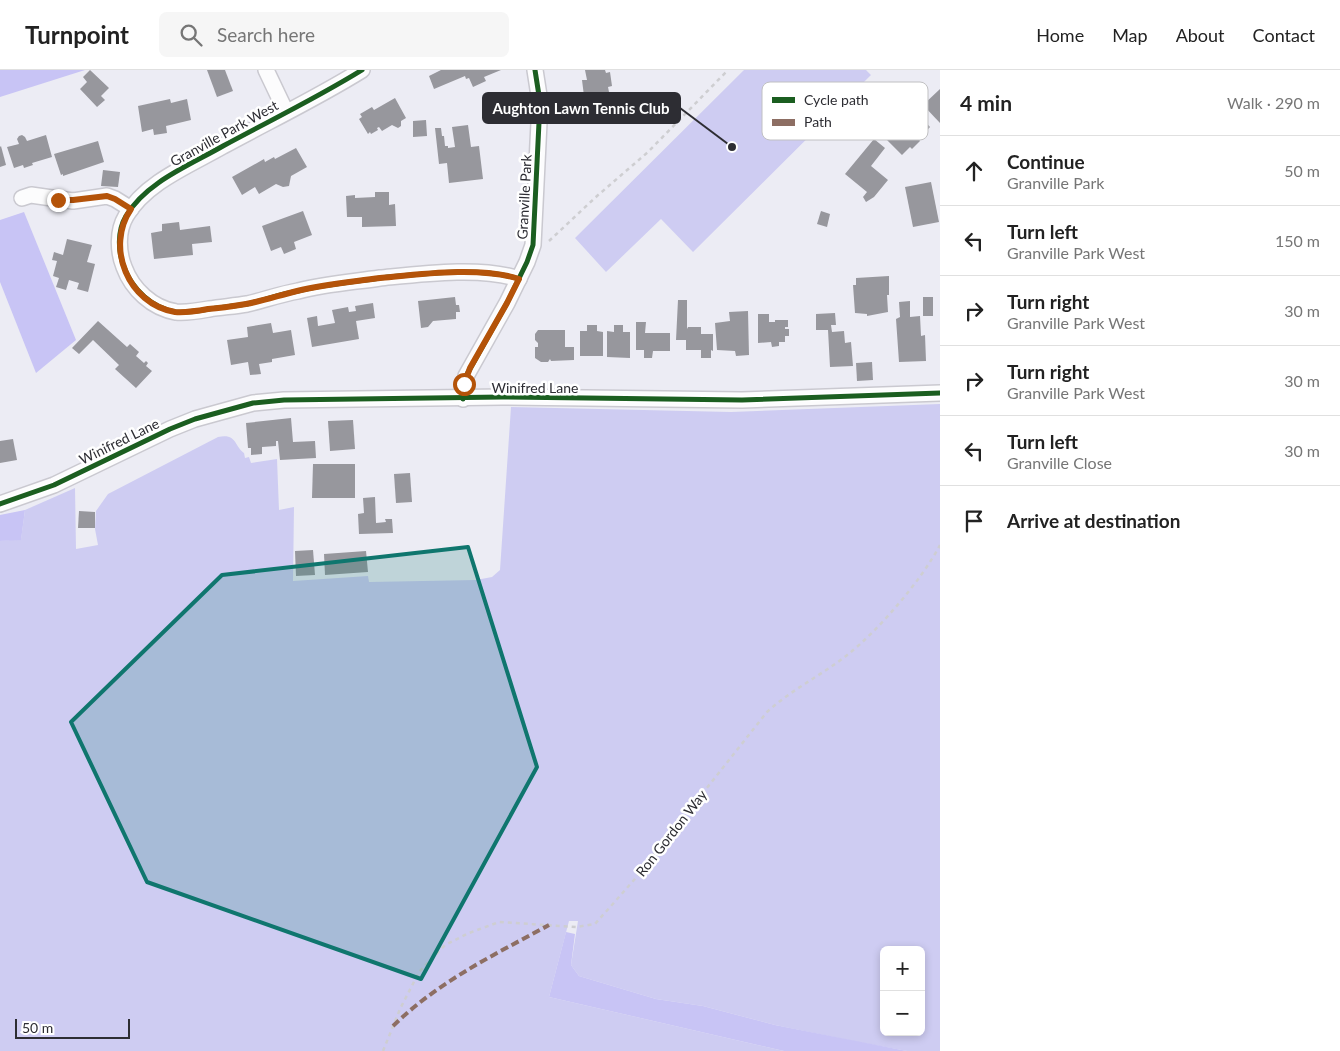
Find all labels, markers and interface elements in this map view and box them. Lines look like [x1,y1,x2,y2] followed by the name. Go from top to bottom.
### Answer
[159,12,509,57] search box
[25,20,129,49] text: Turnpoint
[177,21,205,49] icon: search
[217,23,315,46] text: Search here
[1036,24,1084,46] text: Home
[1112,24,1148,46] text: Map
[1176,24,1225,46] text: About
[1253,24,1315,46] text: Contact
[762,82,928,140] legend
[960,90,1012,115] text: 4 min
[804,91,869,108] text: Cycle path
[483,93,680,123] callout: Aughton Lawn Tennis Club
[1227,93,1320,112] text: Walk · 290 m
[167,96,281,170] street label: Granville Park West
[491,99,670,117] text: Aughton Lawn Tennis Club
[804,113,832,130] text: Path
[1007,150,1085,173] text: Continue
[513,153,535,240] street label: Granville Park
[960,157,988,185] icon: ahead
[1284,161,1320,180] text: 50 m
[1007,173,1104,192] text: Granville Park
[47,189,70,212] route end
[1007,220,1078,243] text: Turn left
[960,227,988,255] icon: left
[1275,231,1320,250] text: 150 m
[1007,243,1145,262] text: Granville Park West
[1007,290,1089,313] text: Turn right
[960,297,988,325] icon: right
[1284,301,1320,320] text: 30 m
[1007,313,1145,332] text: Granville Park West
[1007,360,1089,383] text: Turn right
[960,367,988,395] icon: right
[1284,371,1320,390] text: 30 m
[453,373,476,396] route start
[492,379,578,396] street label: Winifred Lane
[1007,383,1145,402] text: Granville Park West
[76,414,162,468] street label: Winifred Lane
[1007,430,1078,453] text: Turn left
[960,437,988,465] icon: left
[1284,441,1320,460] text: 30 m
[1007,453,1112,472] text: Granville Close
[960,507,988,535] icon: arrive
[1007,509,1180,532] text: Arrive at destination
[632,786,711,880] street label: Ron Gordon Way
[880,946,925,1036] map controls
[880,946,925,991] button: +
[880,991,925,1036] button: −
[15,1016,130,1039] scale bar
[22,1019,53,1036] text: 50 m

